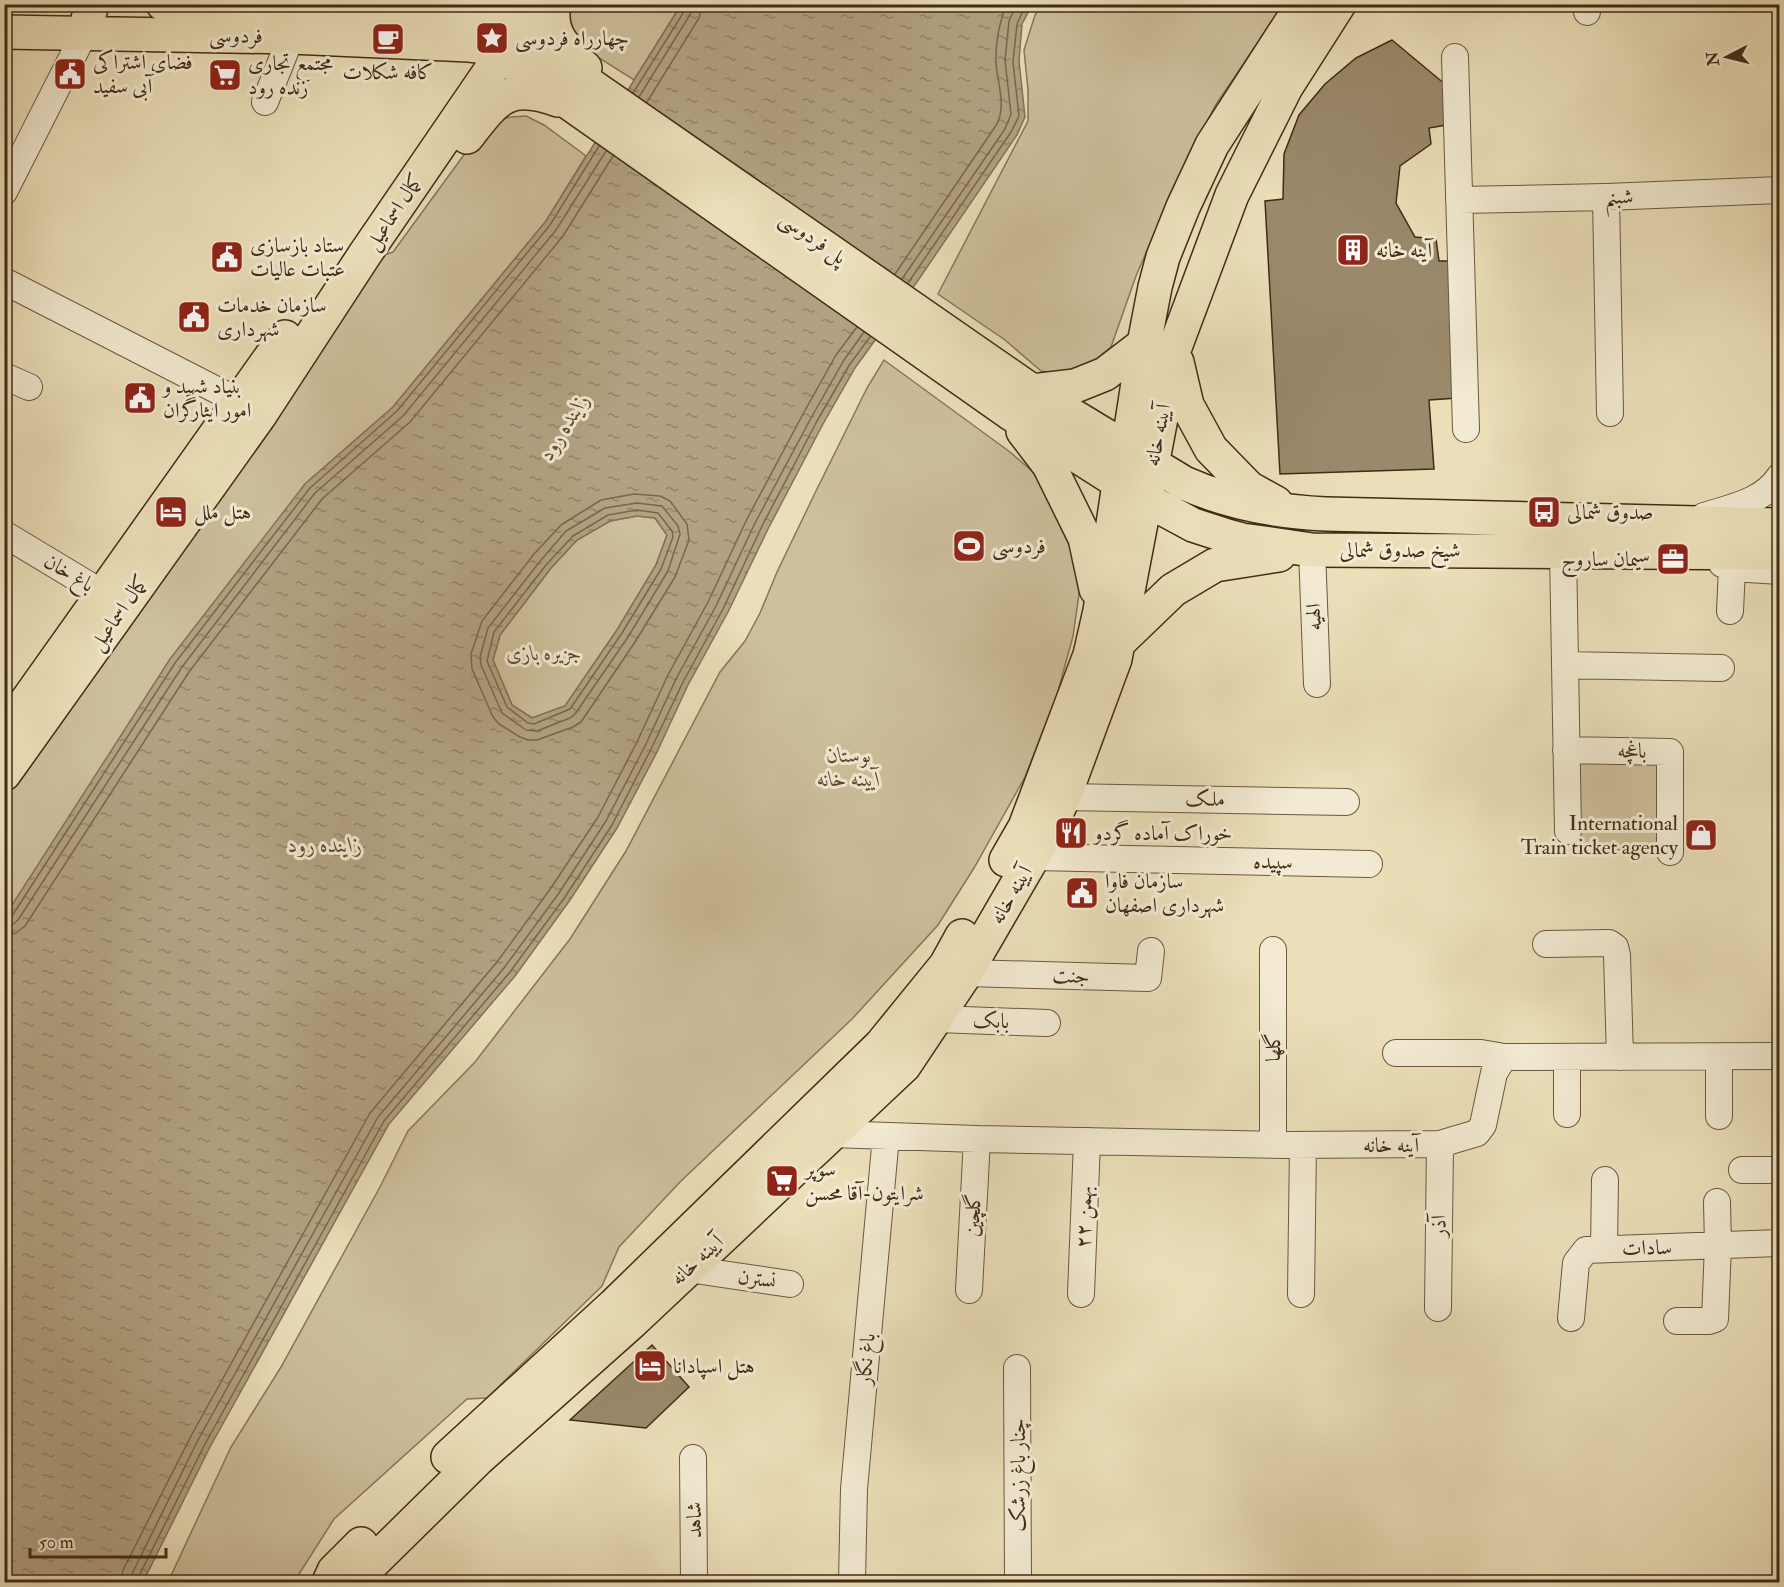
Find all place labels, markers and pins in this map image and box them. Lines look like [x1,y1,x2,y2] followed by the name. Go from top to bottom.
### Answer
[474,20,510,56] place icon: چهارراه فردوسی
[370,21,406,57] cafe icon: کافه شکلات
[515,25,629,53] place label: چهارراه فردوسی
[93,49,193,101] place label: فضای اشتراکی آبی سفید
[248,50,333,101] place label: مجتمع تجاری زنده رود
[52,56,88,92] public building icon: فضای اشتراکی آبی سفید
[207,57,243,93] supermarket icon: مجتمع تجاری زنده رود
[342,59,434,86] place label: کافه شکلات
[250,232,345,283] place label: ستاد بازسازی عتبات عالیات
[1335,232,1371,268] building icon: آینه خانه
[1376,237,1435,264] place label: آینه خانه
[209,239,245,275] public building icon: ستاد بازسازی عتبات عالیات
[217,292,327,343] place label: سازمان خدمات شهرداری
[176,299,212,335] public building icon: سازمان خدمات شهرداری
[161,373,251,424] place label: بنیاد شهید و امور ایثارگران
[122,380,158,416] public building icon: بنیاد شهید و امور ایثارگران
[153,494,189,530] hotel icon: هتل ملل
[1526,494,1562,530] bus stop icon: صدوق شمالی
[194,499,251,527] place label: هتل ملل
[1567,499,1653,526] place label: صدوق شمالی
[951,528,987,564] sports icon: فردوسی
[992,533,1046,561] place label: فردوسی
[1655,541,1691,577] office icon: سیمان ساروج
[1561,546,1650,578] place label: سیمان ساروج
[1521,810,1679,861] place label: International Train ticket agency
[1053,815,1089,851] restaurant icon: خوراک آماده گردو
[1683,817,1719,853] shop icon: International Train ticket agency
[1092,819,1232,847] place label: خوراک آماده گردو
[1105,868,1224,919] place label: سازمان فاوا شهرداری اصفهان
[1064,875,1100,911] public building icon: سازمان فاوا شهرداری اصفهان
[803,1156,924,1207] place label: سوپر شرایتون-آقا محسن
[764,1163,800,1199] supermarket icon: سوپر شرایتون-آقا محسن
[632,1348,668,1384] hotel icon: هتل اسپادانا
[673,1353,755,1381] place label: هتل اسپادانا

